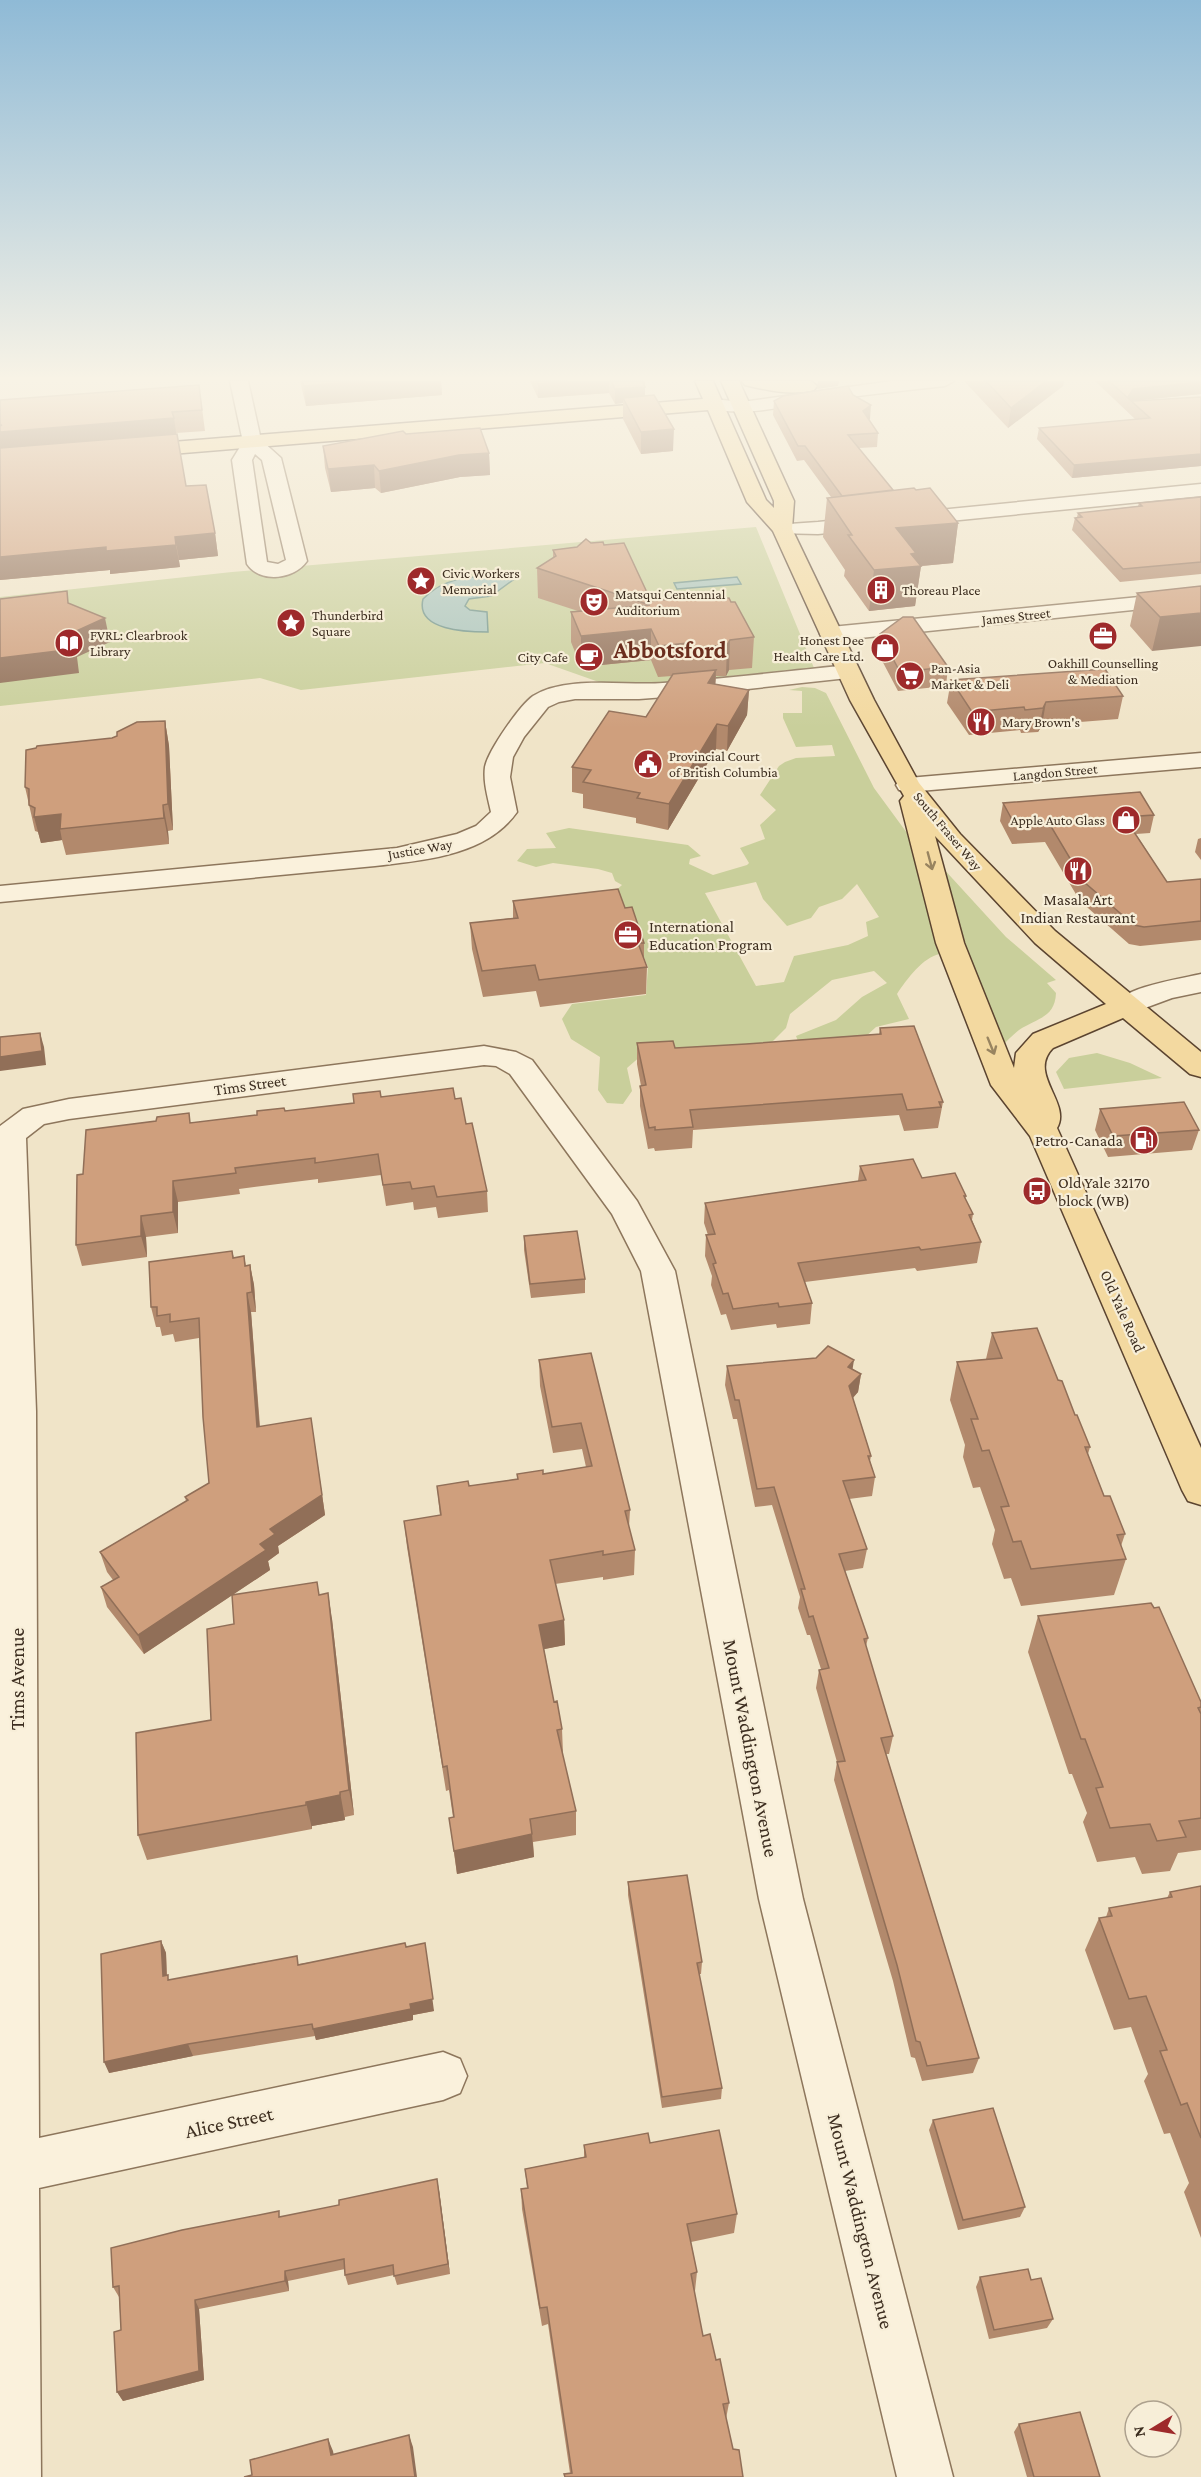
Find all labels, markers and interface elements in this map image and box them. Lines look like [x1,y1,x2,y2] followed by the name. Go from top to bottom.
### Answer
[405,565,437,597] place icon: Civic Workers Memorial
[442,565,520,597] place label: Civic Workers Memorial
[865,574,897,606] building icon: Thoreau Place
[902,582,981,598] place label: Thoreau Place
[578,586,610,618] theatre icon: Matsqui Centennial Auditorium
[615,586,726,618] place label: Matsqui Centennial Auditorium
[979,604,1051,628] street label: James Street
[275,607,307,639] place icon: Thunderbird Square
[312,607,384,639] place label: Thunderbird Square
[1087,620,1119,652] office icon: Oakhill Counselling & Mediation
[53,627,85,659] library icon: FVRL: Clearbrook Library
[90,627,188,659] place label: FVRL: Clearbrook Library
[774,632,864,664] place label: Honest Dee Health Care Ltd.
[869,632,901,664] shop icon: Honest Dee Health Care Ltd.
[612,636,727,663] district label: Abbotsford
[573,641,605,673] cafe icon: City Cafe
[518,649,568,665] place label: City Cafe
[1048,655,1159,687] place label: Oakhill Counselling & Mediation
[894,660,926,692] supermarket icon: Pan-Asia Market & Deli
[931,660,1010,692] place label: Pan-Asia Market & Deli
[965,706,997,738] restaurant icon: Mary Brown's
[1002,714,1080,730] place label: Mary Brown's
[632,748,664,780] public building icon: Provincial Court of British Columbia
[669,748,778,780] place label: Provincial Court of British Columbia
[1012,760,1098,784] street label: Langdon Street
[910,788,986,874] street label: South Fraser Way
[1110,804,1142,836] shop icon: Apple Auto Glass
[1011,812,1105,828] place label: Apple Auto Glass
[385,835,454,863] street label: Justice Way
[924,851,936,870] one-way arrow
[1062,855,1094,887] restaurant icon: Masala Art Indian Restaurant
[1021,891,1136,926] place label: Masala Art Indian Restaurant
[649,918,772,954] place label: International Education Program
[612,919,644,951] office icon: International Education Program
[986,1036,997,1055] one-way arrow
[213,1071,288,1098] street label: Tims Street
[1128,1124,1160,1156] fuel station icon: Petro-Canada
[1035,1132,1124,1149] place label: Petro-Canada
[1058,1174,1150,1210] place label: Old Yale 32170 block (WB)
[1021,1175,1053,1207] bus stop icon: Old Yale 32170 block (WB)
[1097,1267,1149,1355] street label: Old Yale Road
[6,1627,28,1730] street label: Tims Avenue
[718,1637,783,1859] street label: Mount Waddington Avenue
[183,2102,275,2142] street label: Alice Street
[823,2111,899,2332] street label: Mount Waddington Avenue
[1123,2399,1183,2459] north arrow
[1129,2425,1148,2439] text: N

